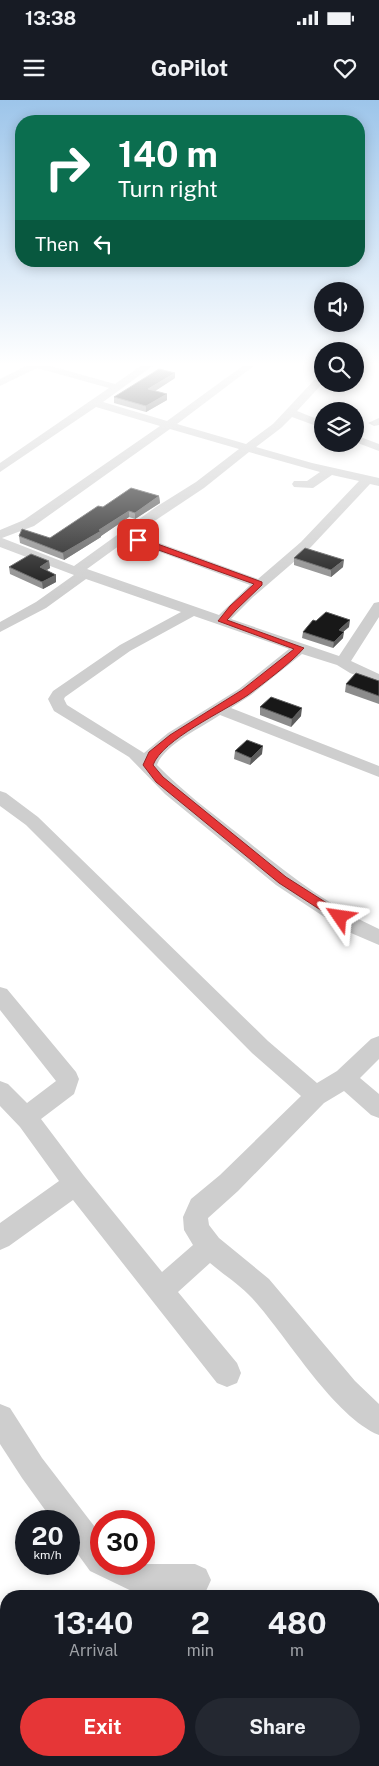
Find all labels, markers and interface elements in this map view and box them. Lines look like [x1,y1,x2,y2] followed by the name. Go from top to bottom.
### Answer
[25,7,76,29] text: 13:38
[20,54,48,82] icon: menu
[331,54,359,82] icon: heart
[151,55,228,81] text: GoPilot
[118,134,218,175] text: 140 m
[35,135,100,200] icon: right
[118,176,218,202] text: Turn right
[89,230,117,258] icon: left
[35,233,79,255] text: Then
[314,282,364,452] map controls
[314,282,364,332] button: sound
[314,342,364,392] button: search
[314,402,364,452] button: layers
[117,519,159,561] pin
[124,526,152,554] icon: arrive
[313,890,365,942] position arrow
[90,1510,155,1575] speed limit sign: 30
[32,1521,64,1551] text: 20
[33,1548,62,1562] text: km/h
[54,1605,133,1641] text: 13:40
[191,1605,210,1641] text: 2
[267,1605,327,1641] text: 480
[69,1641,118,1660] text: Arrival
[187,1641,214,1660] text: min
[290,1641,304,1660] text: m
[20,1698,185,1756] button: Exit
[195,1698,360,1756] button: Share

